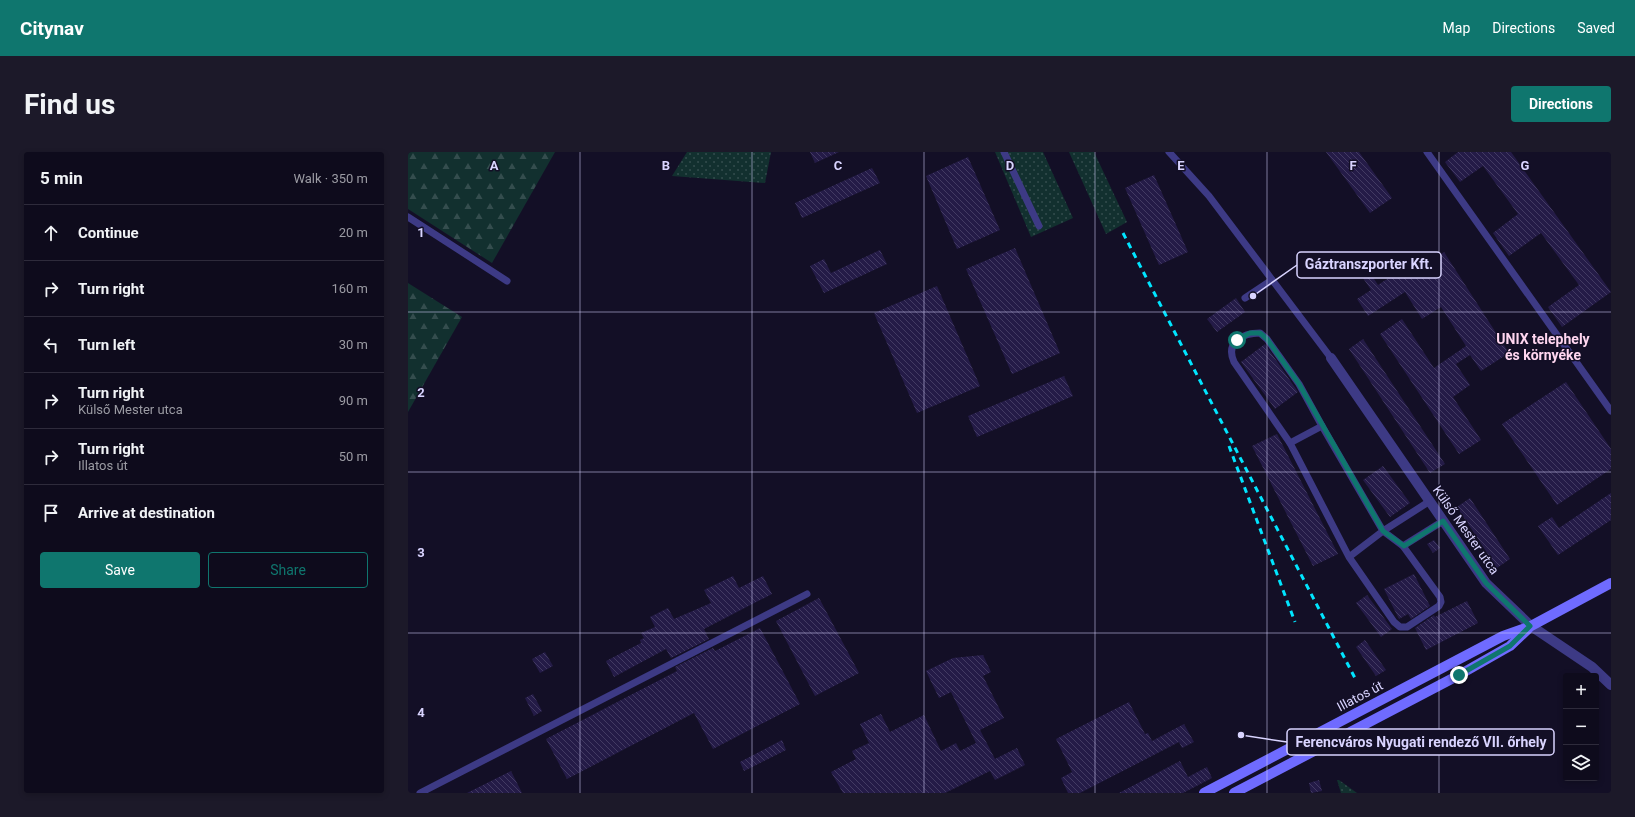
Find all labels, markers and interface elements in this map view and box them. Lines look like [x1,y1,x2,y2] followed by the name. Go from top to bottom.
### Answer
[20,17,84,40] text: Citynav
[1443,20,1470,36] text: Map
[1492,20,1555,36] text: Directions
[1577,20,1615,36] text: Saved
[1511,86,1611,122] button: Directions
[24,88,115,121] text: Find us
[490,158,499,173] text: A
[662,158,670,173] text: B
[834,158,843,173] text: C
[1006,158,1014,173] text: D
[1177,158,1185,173] text: E
[1349,158,1357,173] text: F
[1521,158,1530,173] text: G
[40,168,83,188] text: 5 min
[293,171,368,186] text: Walk · 350 m
[40,222,62,244] icon: ahead
[78,224,139,242] text: Continue
[339,225,368,240] text: 20 m
[417,225,425,240] text: 1
[1297,252,1441,278] callout: Gáztranszporter Kft.
[1305,256,1433,272] text: Gáztranszporter Kft.
[40,278,62,300] icon: right
[78,280,144,298] text: Turn right
[331,281,368,296] text: 160 m
[1228,331,1246,349] route start
[1496,331,1591,363] district label: UNIX telephely és környéke
[40,334,62,356] icon: left
[78,336,135,354] text: Turn left
[339,337,368,352] text: 30 m
[78,384,144,402] text: Turn right
[417,385,425,400] text: 2
[40,390,62,412] icon: right
[339,393,368,408] text: 90 m
[78,402,183,417] text: Külső Mester utca
[78,440,144,458] text: Turn right
[40,446,62,468] icon: right
[339,449,368,464] text: 50 m
[78,458,128,473] text: Illatos út
[1430,483,1502,577] street label: Külső Mester utca
[40,502,62,524] icon: arrive
[78,504,215,522] text: Arrive at destination
[417,545,425,560] text: 3
[40,552,200,588] button: Save
[208,552,368,588] button: Share
[1450,666,1468,684] route end
[1563,673,1599,781] map controls
[1563,673,1599,709] button: +
[1334,678,1386,714] street label: Illatos út
[417,705,425,720] text: 4
[1563,709,1599,745] button: −
[1287,729,1554,755] callout: Ferencváros Nyugati rendező VII. őrhely
[1295,734,1548,750] text: Ferencváros Nyugati rendező VII. őrhely
[1563,745,1599,781] button: layers

